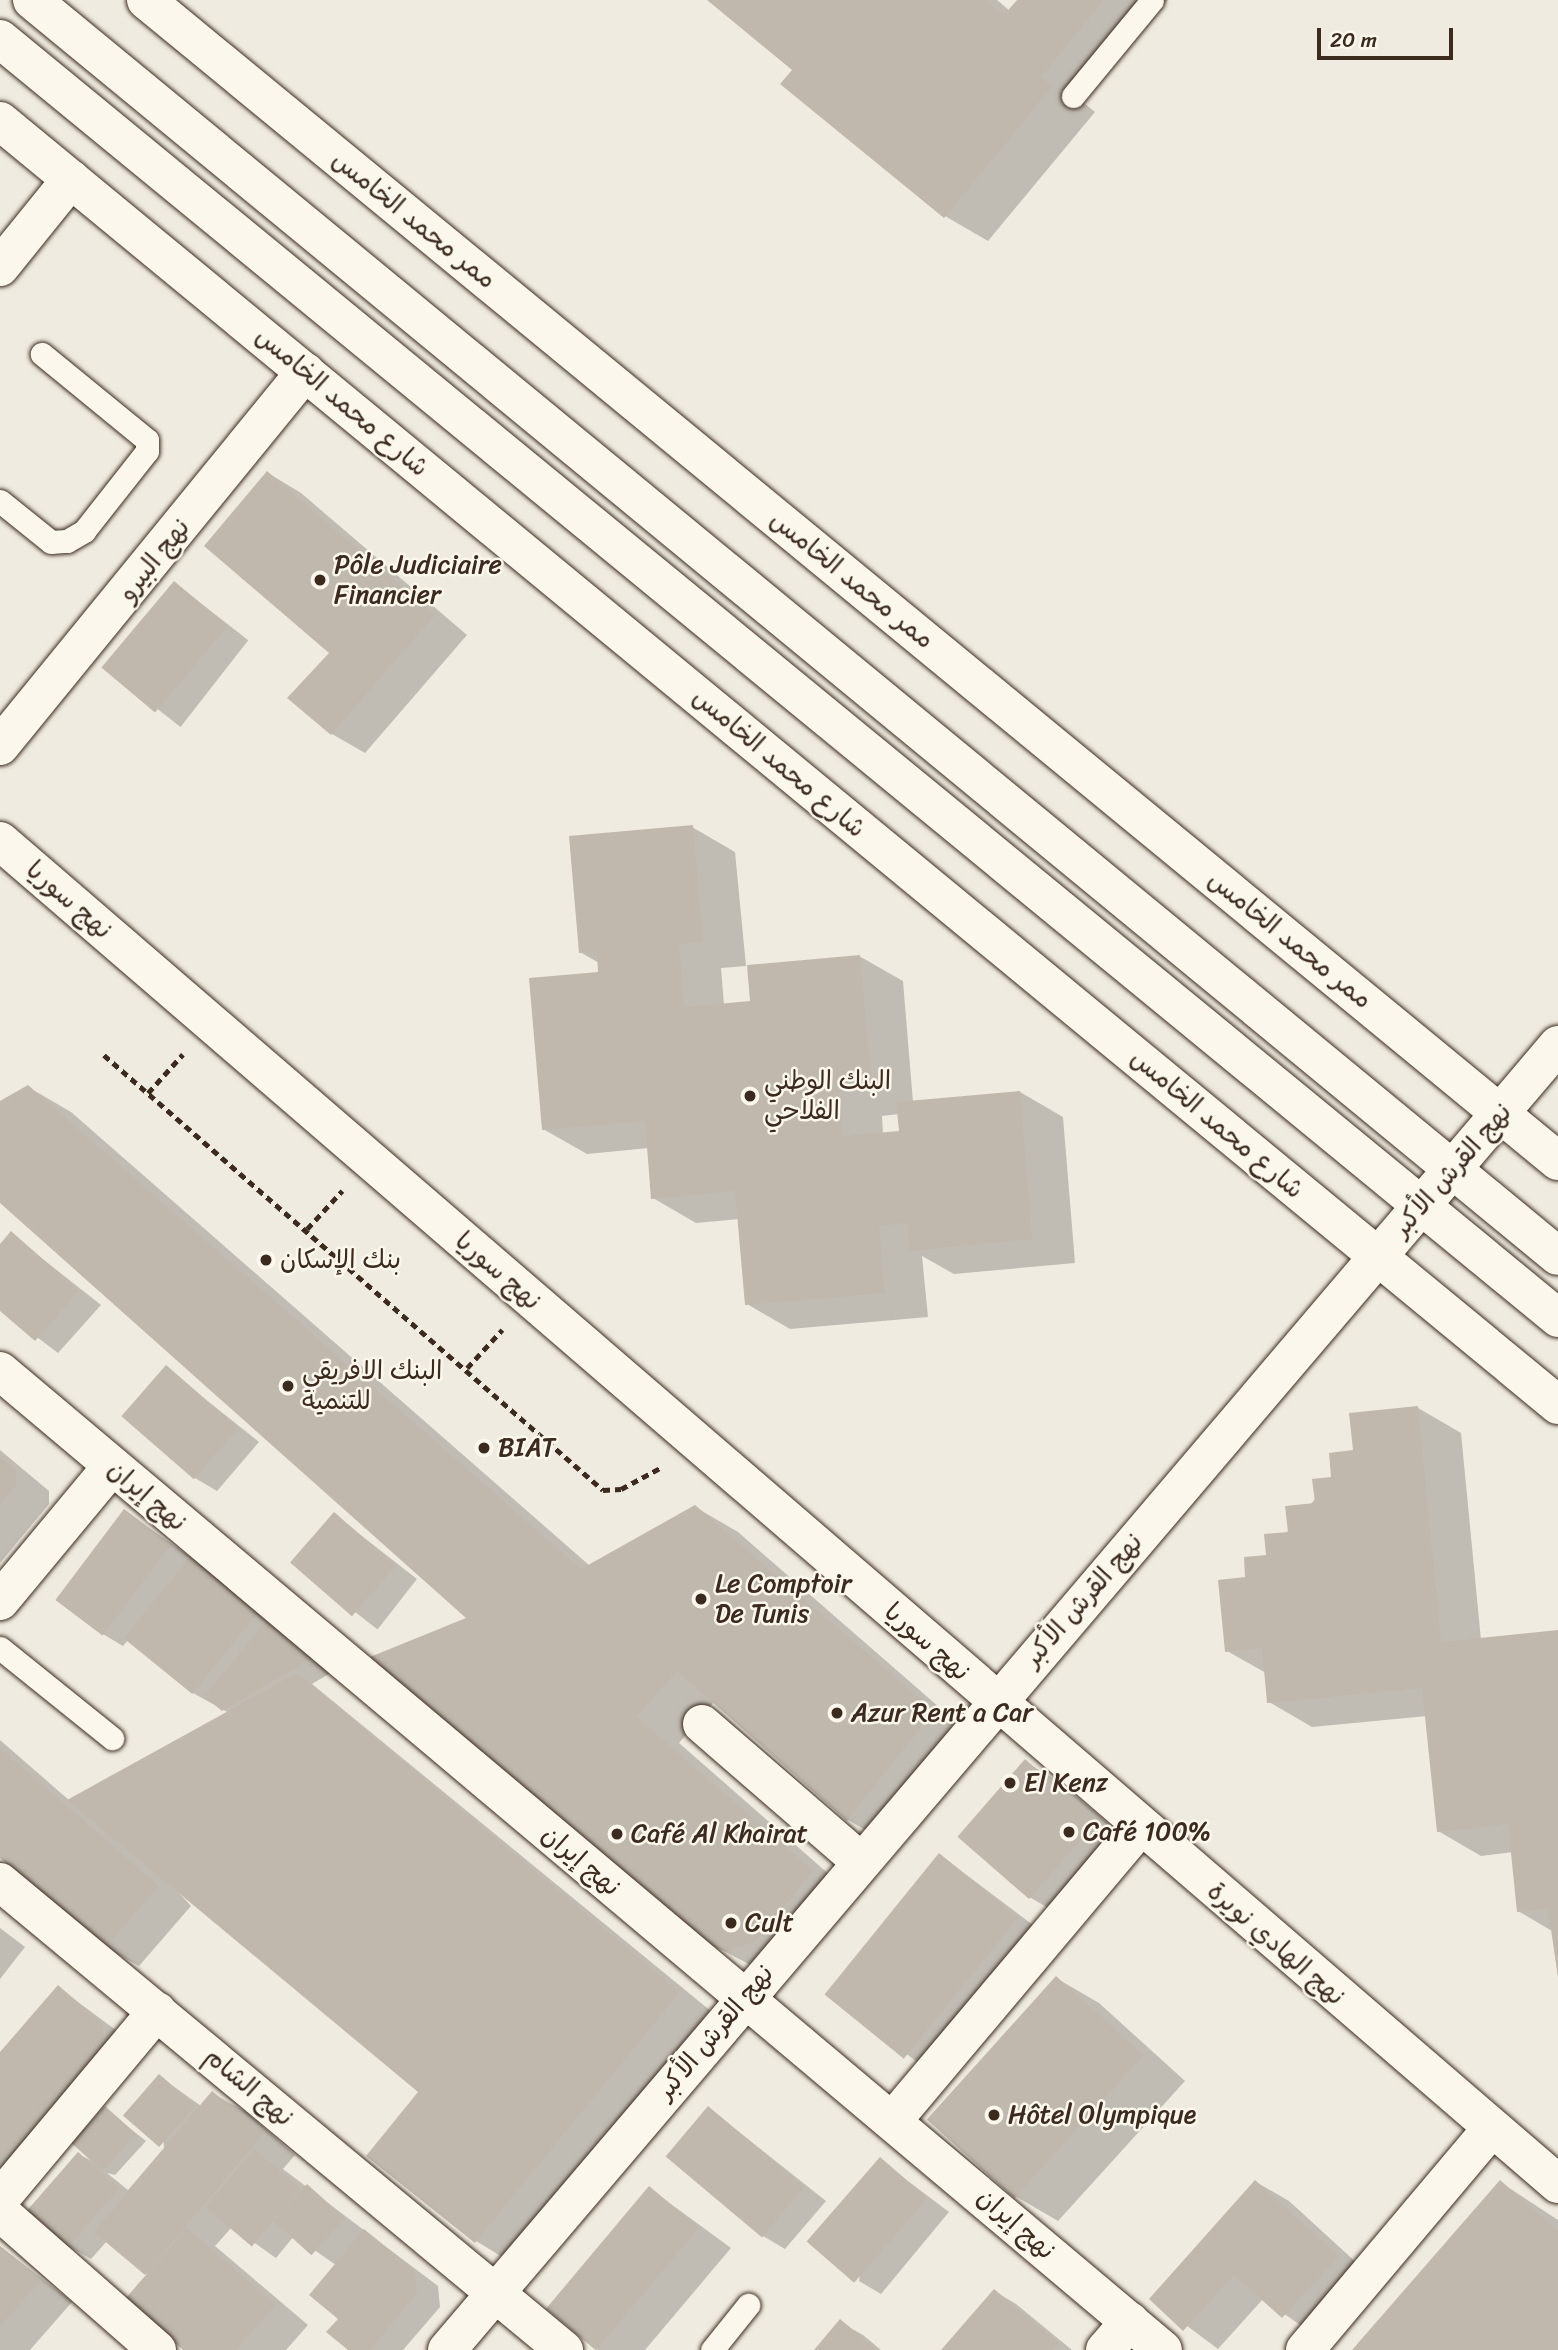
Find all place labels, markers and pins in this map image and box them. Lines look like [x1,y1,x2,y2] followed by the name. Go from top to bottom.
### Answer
[334,549,501,610] place label: Pôle Judiciaire Financier
[312,572,328,588] marker: Pôle Judiciaire Financier
[764,1065,891,1126] place label: البنك الوطني الفلاحي
[742,1088,758,1104] marker: البنك الوطني الفلاحي
[280,1244,401,1276] place label: بنك الإسكان
[258,1252,274,1268] marker: بنك الإسكان
[302,1355,442,1416] place label: البنك الافريقي للتنمية
[280,1378,296,1394] marker: البنك الافريقي للتنمية
[498,1432,555,1464] place label: BIAT
[476,1440,492,1456] marker: BIAT
[715,1568,852,1630] place label: Le Comptoir De Tunis
[693,1591,709,1607] marker: Le Comptoir De Tunis
[851,1697,1033,1729] place label: Azur Rent a Car
[829,1705,845,1721] marker: Azur Rent a Car
[1024,1767,1108,1799] place label: El Kenz
[1002,1775,1018,1791] marker: El Kenz
[1083,1816,1211,1848] place label: Café 100%
[631,1818,807,1850] place label: Café Al Khairat
[1061,1824,1077,1840] marker: Café 100%
[609,1826,625,1842] marker: Café Al Khairat
[745,1907,794,1939] place label: Cult
[723,1915,739,1931] marker: Cult
[1008,2099,1196,2131] place label: Hôtel Olympique
[986,2107,1002,2123] marker: Hôtel Olympique

